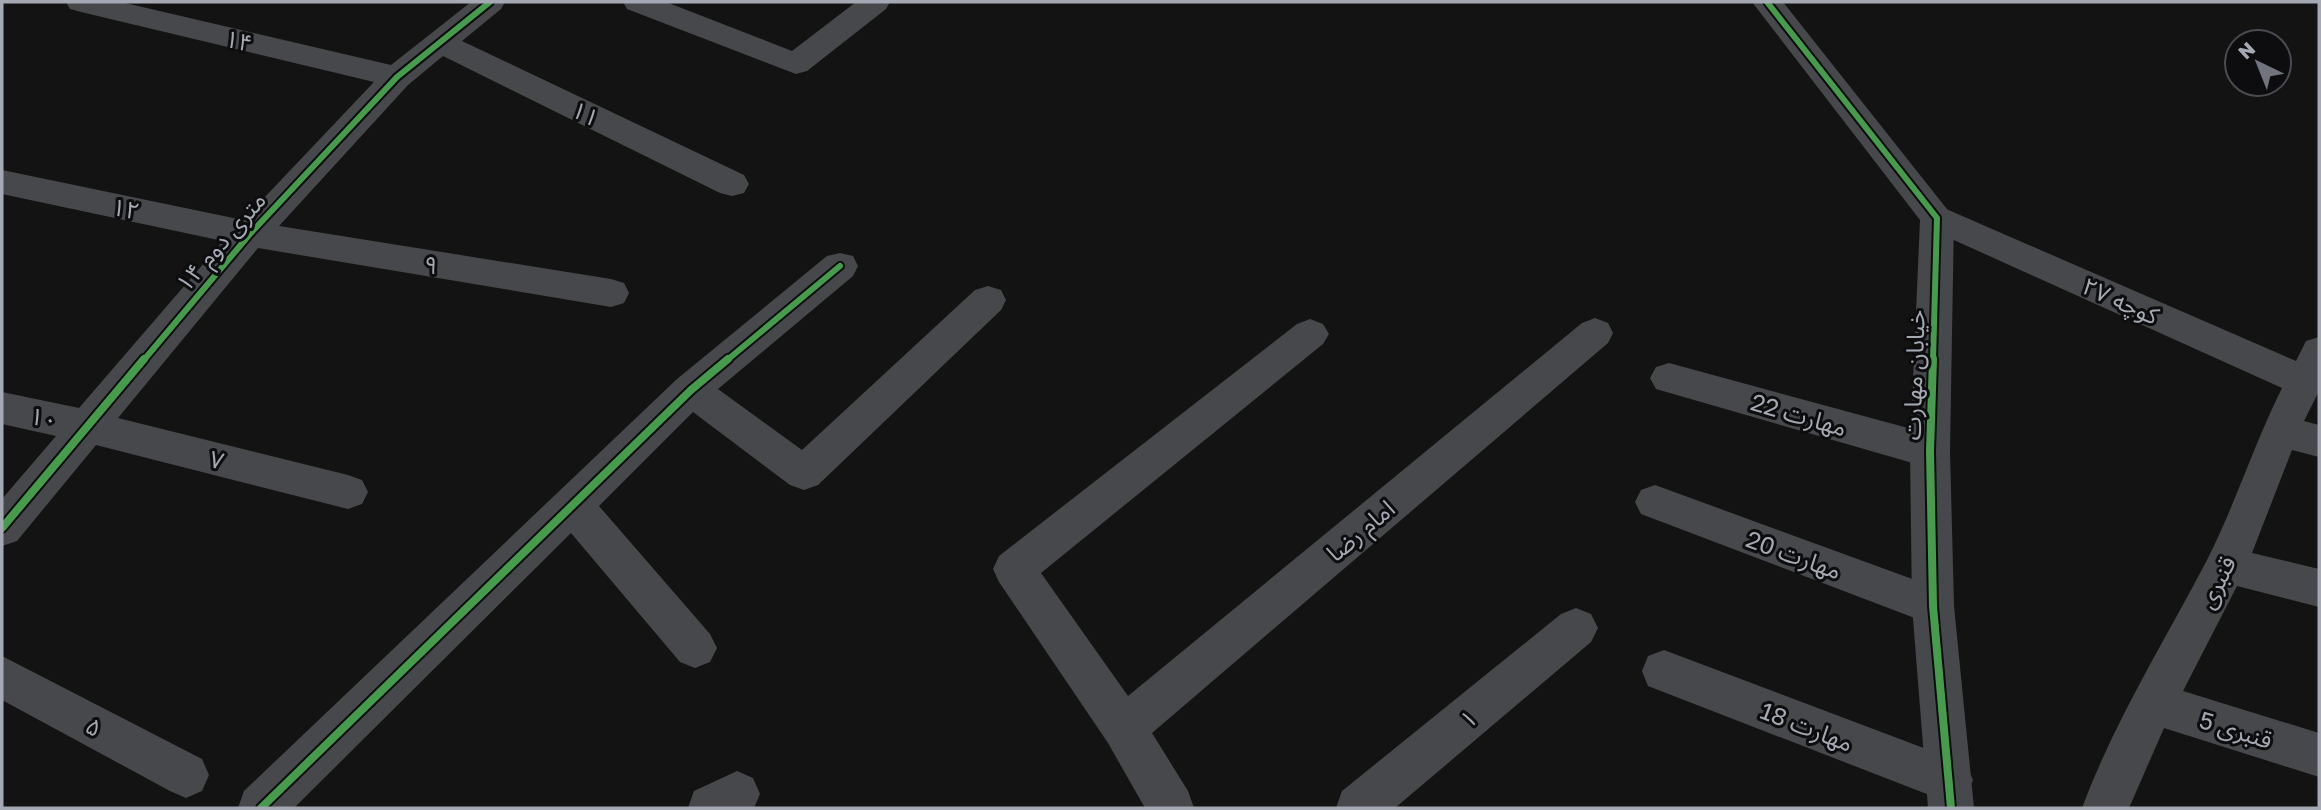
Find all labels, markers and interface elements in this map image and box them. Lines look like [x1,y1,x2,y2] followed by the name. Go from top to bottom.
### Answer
[222,23,256,57] street label: ۱۴
[2223,28,2293,98] north arrow
[2233,37,2259,64] text: N
[567,94,605,132] street label: ۱۱
[169,185,275,300] street label: ۱۴ متری دوم
[110,191,142,225] street label: ۱۲
[422,249,440,279] street label: ۹
[2077,270,2165,332] street label: کوچه ۲۷
[1896,309,1931,441] street label: خیابان مهارت
[1748,387,1850,442] street label: مهارت 22
[28,400,60,434] street label: ۱۰
[207,443,227,475] street label: ۷
[1320,493,1403,571] street label: امام رضا
[1742,523,1846,586] street label: مهارت 20
[2191,551,2242,613] street label: قنبری
[1756,695,1857,758] street label: مهارت 18
[1453,702,1483,734] street label: ۱
[2196,704,2276,755] street label: قنبری 5
[81,710,107,742] street label: ۵

